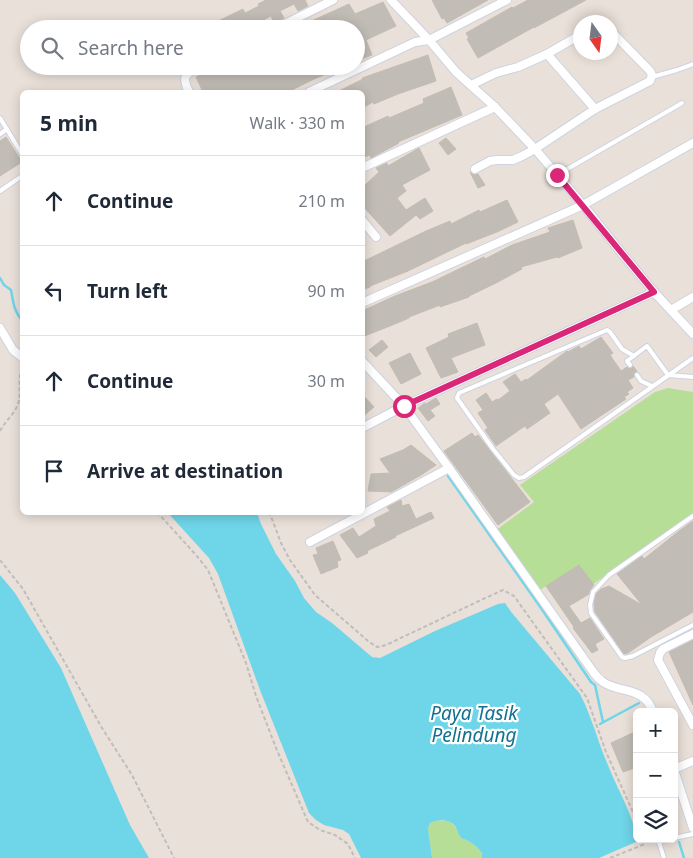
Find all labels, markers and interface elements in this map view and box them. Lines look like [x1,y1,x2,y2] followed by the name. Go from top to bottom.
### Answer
[573,15,618,60] north arrow
[20,20,365,75] search box
[38,34,66,62] icon: search
[78,35,184,61] text: Search here
[40,109,98,137] text: 5 min
[250,112,345,134] text: Walk · 330 m
[546,164,569,187] route end
[40,187,68,215] icon: ahead
[87,188,173,214] text: Continue
[298,190,345,212] text: 210 m
[40,277,68,305] icon: left
[87,278,168,304] text: Turn left
[308,280,345,302] text: 90 m
[40,367,68,395] icon: ahead
[87,368,173,394] text: Continue
[308,370,345,392] text: 30 m
[393,395,416,418] route start
[40,457,68,485] icon: arrive
[87,458,283,484] text: Arrive at destination
[430,700,518,748] water label: Paya Tasik Pelindung
[633,708,678,843] map controls
[633,708,678,753] button: +
[633,753,678,798] button: −
[633,798,678,843] button: layers

